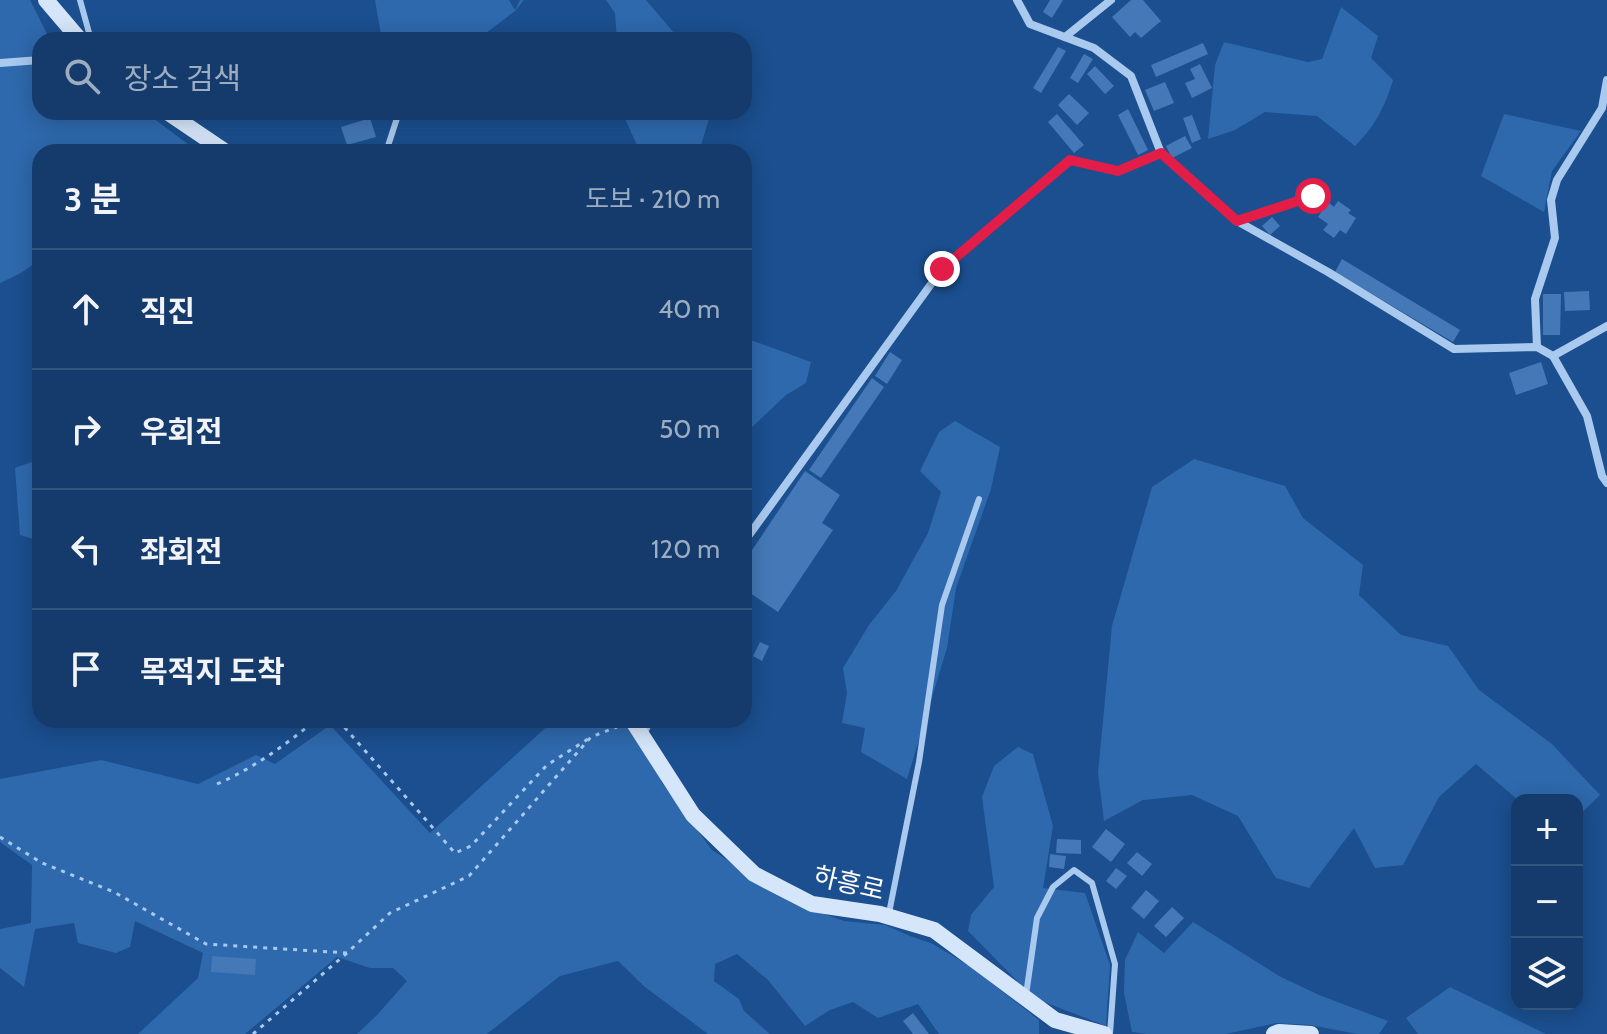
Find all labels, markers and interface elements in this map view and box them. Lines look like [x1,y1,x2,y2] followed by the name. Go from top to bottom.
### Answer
[32,32,752,120] search box
[60,54,104,98] icon: search
[124,60,241,97] text: 장소 검색
[64,178,121,220] text: 3 분
[1295,178,1331,214] route start
[585,183,720,215] text: 도보 · 210 m
[924,251,960,287] route end
[64,287,108,331] icon: ahead
[140,293,195,330] text: 직진
[658,293,720,325] text: 40 m
[64,407,108,451] icon: right
[140,413,223,450] text: 우회전
[659,413,720,445] text: 50 m
[64,527,108,571] icon: left
[140,533,223,570] text: 좌회전
[651,533,720,565] text: 120 m
[64,647,108,691] icon: arrive
[140,653,285,690] text: 목적지 도착
[1511,794,1583,1010] map controls
[1511,794,1583,866] button: +
[810,859,888,907] street label: 하흥로
[1511,866,1583,938] button: −
[1511,938,1583,1010] button: layers

